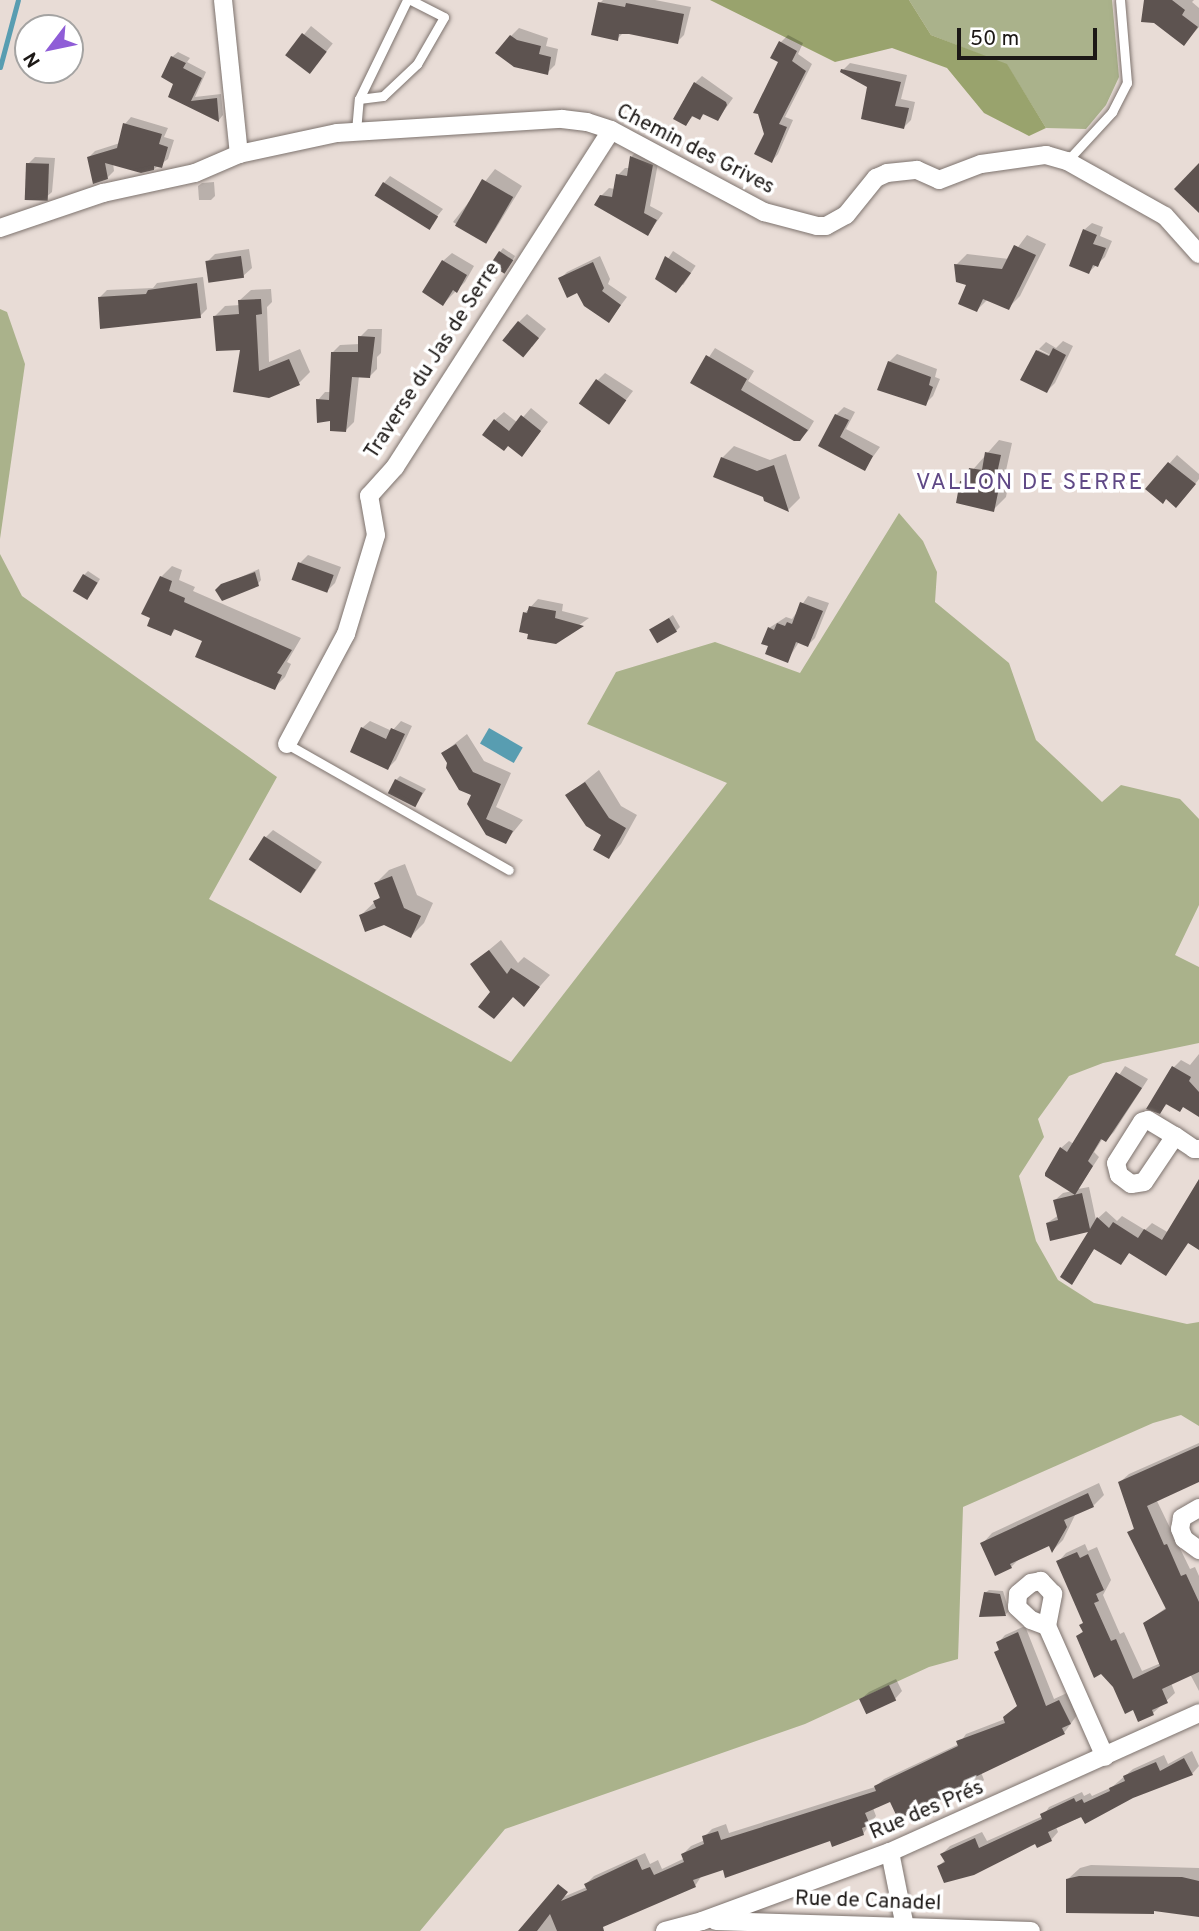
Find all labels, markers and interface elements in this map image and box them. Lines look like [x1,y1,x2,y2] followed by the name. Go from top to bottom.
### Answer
[14,14,84,84] north arrow
[961,14,1101,58] scale bar
[970,26,1019,53] text: 50 m
[19,47,47,71] text: N
[612,99,778,201] street label: Chemin des Grives
[360,258,506,464] street label: Traverse du Jas de Serre
[918,470,1142,498] district label: VALLON DE SERRE
[866,1776,988,1846] street label: Rue des Prés
[794,1887,942,1917] street label: Rue de Canadel

